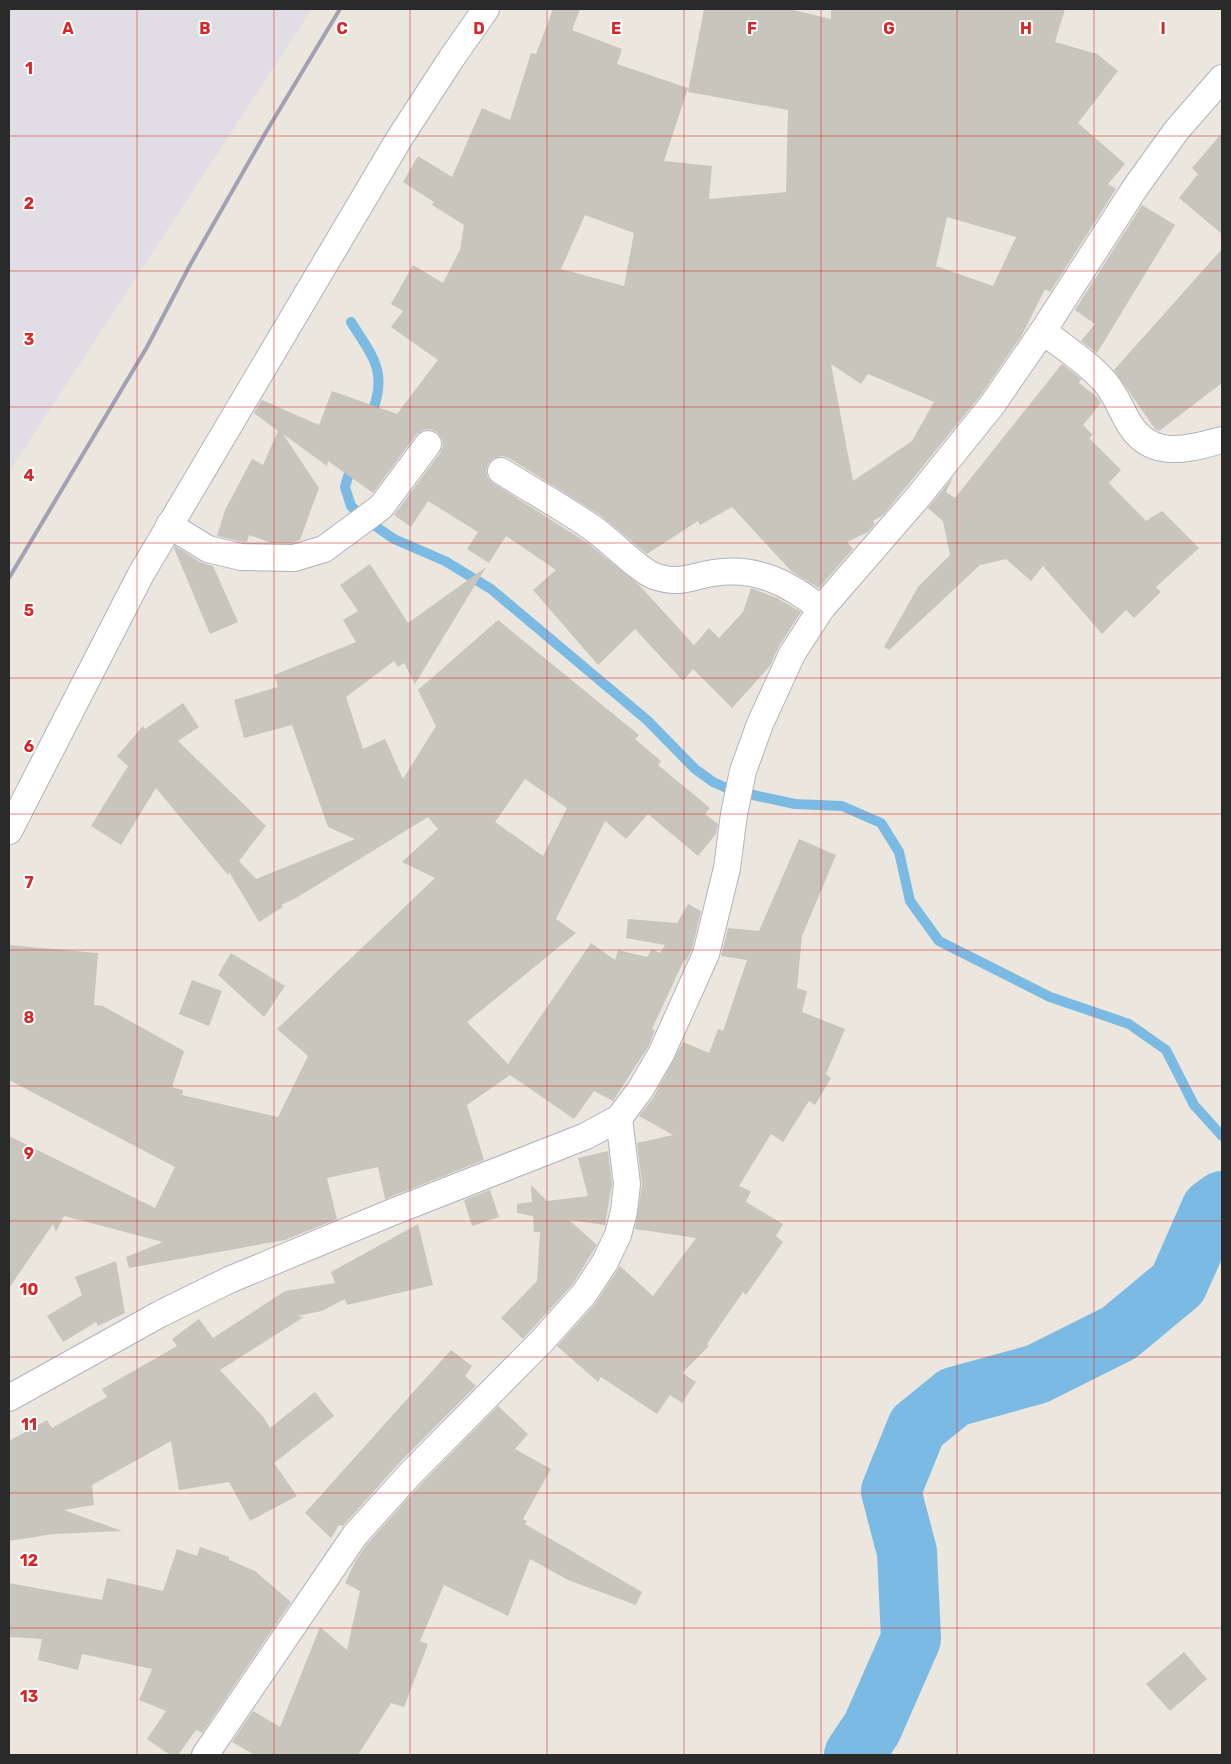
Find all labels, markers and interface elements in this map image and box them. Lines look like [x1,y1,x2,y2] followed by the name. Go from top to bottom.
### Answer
[62,19,74,38] text: A
[199,19,211,38] text: B
[336,19,348,38] text: C
[473,19,485,38] text: D
[611,19,621,38] text: E
[747,19,757,38] text: F
[883,19,895,38] text: G
[1020,19,1032,38] text: H
[1160,19,1166,38] text: I
[25,59,33,78] text: 1
[24,194,34,213] text: 2
[24,330,34,349] text: 3
[24,466,35,485] text: 4
[24,601,34,620] text: 5
[24,737,34,756] text: 6
[24,873,34,892] text: 7
[24,1008,35,1027] text: 8
[24,1144,34,1163] text: 9
[20,1280,39,1299] text: 10
[21,1415,37,1434] text: 11
[20,1551,38,1570] text: 12
[20,1687,38,1706] text: 13

